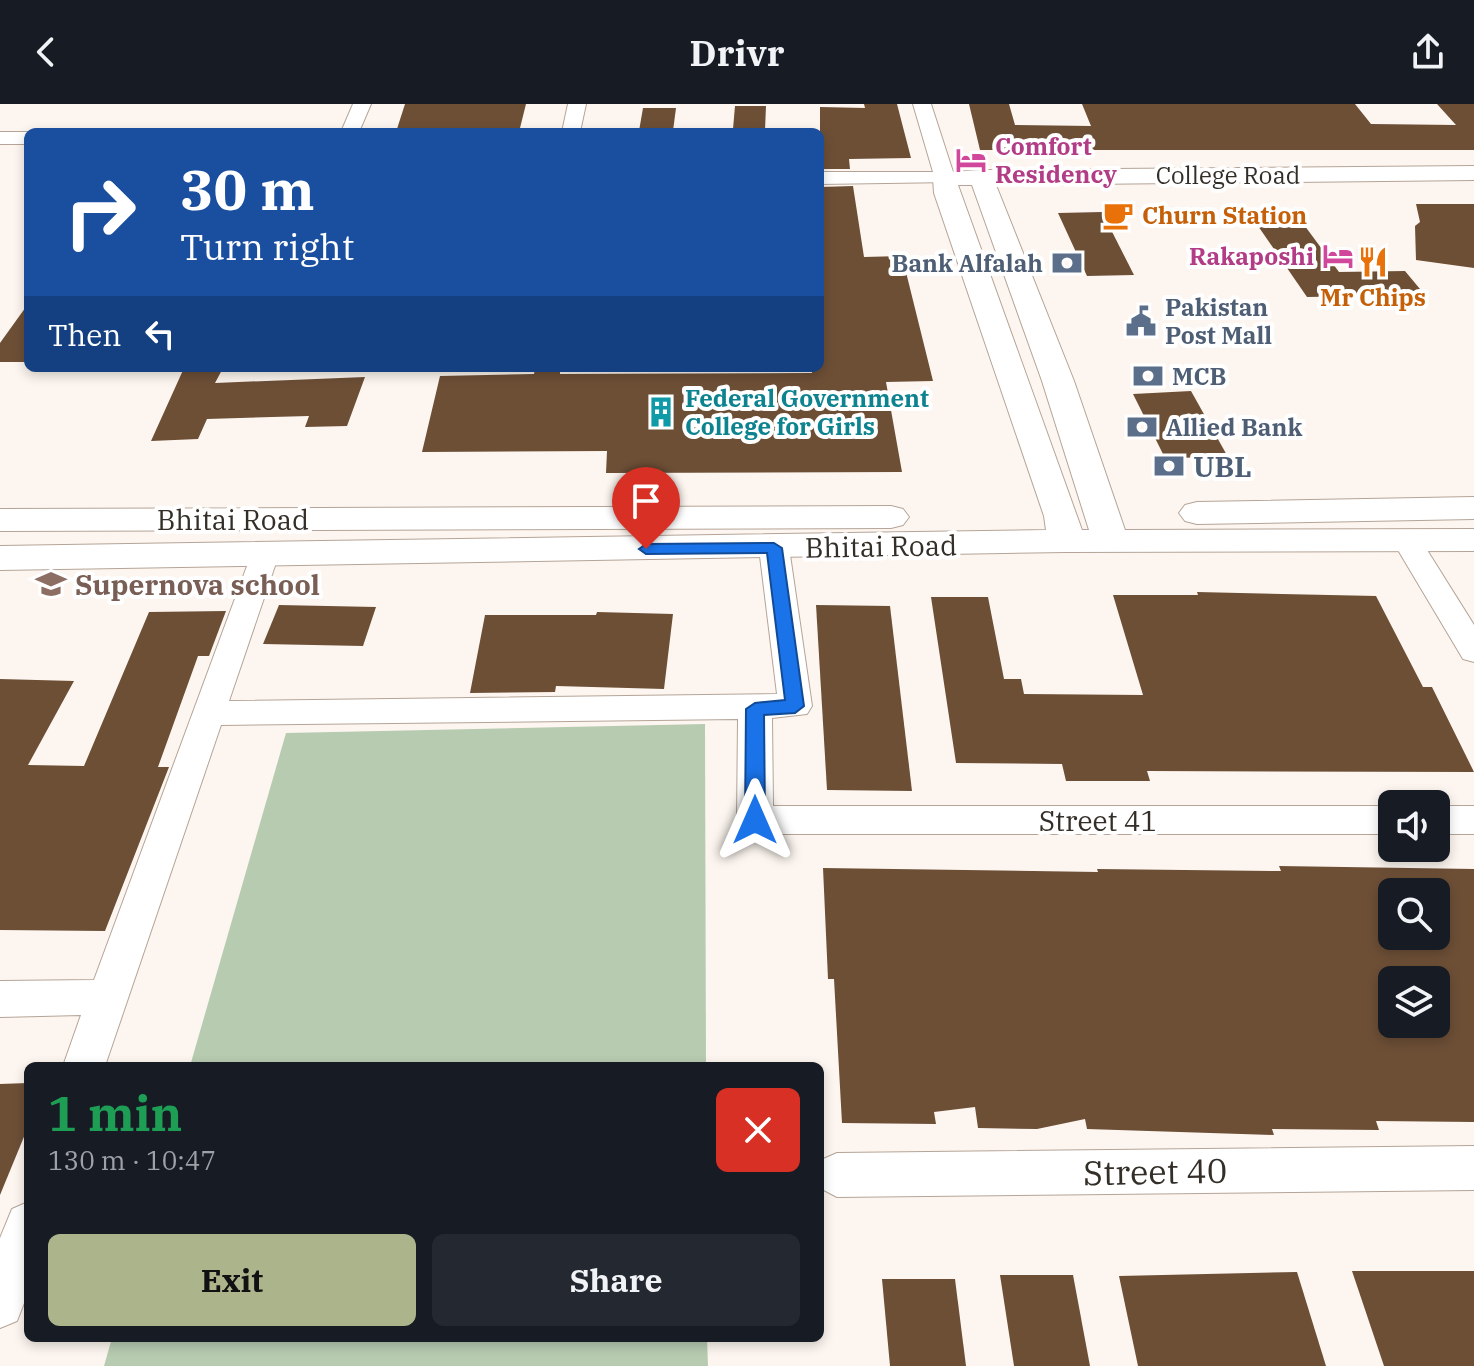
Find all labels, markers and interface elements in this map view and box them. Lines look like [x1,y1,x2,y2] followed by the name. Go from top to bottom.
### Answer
[689,29,785,76] text: Drivr
[24,30,68,74] icon: back
[1406,30,1450,74] icon: share
[995,130,1117,190] place label: Comfort Residency
[954,143,988,177] hotel icon: Comfort Residency
[180,153,315,225] text: 30 m
[1156,159,1300,191] street label: College Road
[48,160,152,264] icon: right
[1101,198,1135,232] cafe icon: Churn Station
[1142,199,1307,231] place label: Churn Station
[180,223,354,270] text: Turn right
[1321,239,1355,273] hotel icon: Rakaposhi
[1189,240,1314,272] place label: Rakaposhi
[1356,245,1390,279] restaurant icon: Mr Chips
[1050,246,1084,280] bank icon: Bank Alfalah
[892,247,1043,279] place label: Bank Alfalah
[1320,281,1426,313] place label: Mr Chips
[1165,291,1272,351] place label: Pakistan Post Mall
[1124,304,1158,338] public building icon: Pakistan Post Mall
[138,312,182,356] icon: left
[48,315,122,354] text: Then
[1131,359,1165,393] bank icon: MCB
[1172,360,1226,392] place label: MCB
[685,382,929,442] place label: Federal Government College for Girls
[644,395,678,429] building icon: Federal Government College for Girls
[1125,410,1159,444] bank icon: Allied Bank
[1166,411,1302,443] place label: Allied Bank
[1193,448,1252,485] place label: UBL
[1152,449,1186,483] bank icon: UBL
[612,467,680,549] pin
[624,479,668,523] icon: arrive
[157,501,309,538] street label: Bhitai Road
[805,526,957,566] street label: Bhitai Road
[75,566,320,603] place label: Supernova school
[34,567,68,601] school or university icon: Supernova school
[713,778,797,862] position arrow
[1378,790,1450,1038] map controls
[1378,790,1450,862] button: sound
[1039,802,1157,839] street label: Street 41
[1378,878,1450,950] button: search
[1378,966,1450,1038] button: layers
[48,1082,182,1144] text: 1 min
[716,1088,800,1172] button: close
[48,1143,216,1177] text: 130 m · 10:47
[1083,1148,1227,1194] street label: Street 40
[48,1234,416,1326] button: Exit
[432,1234,800,1326] button: Share

